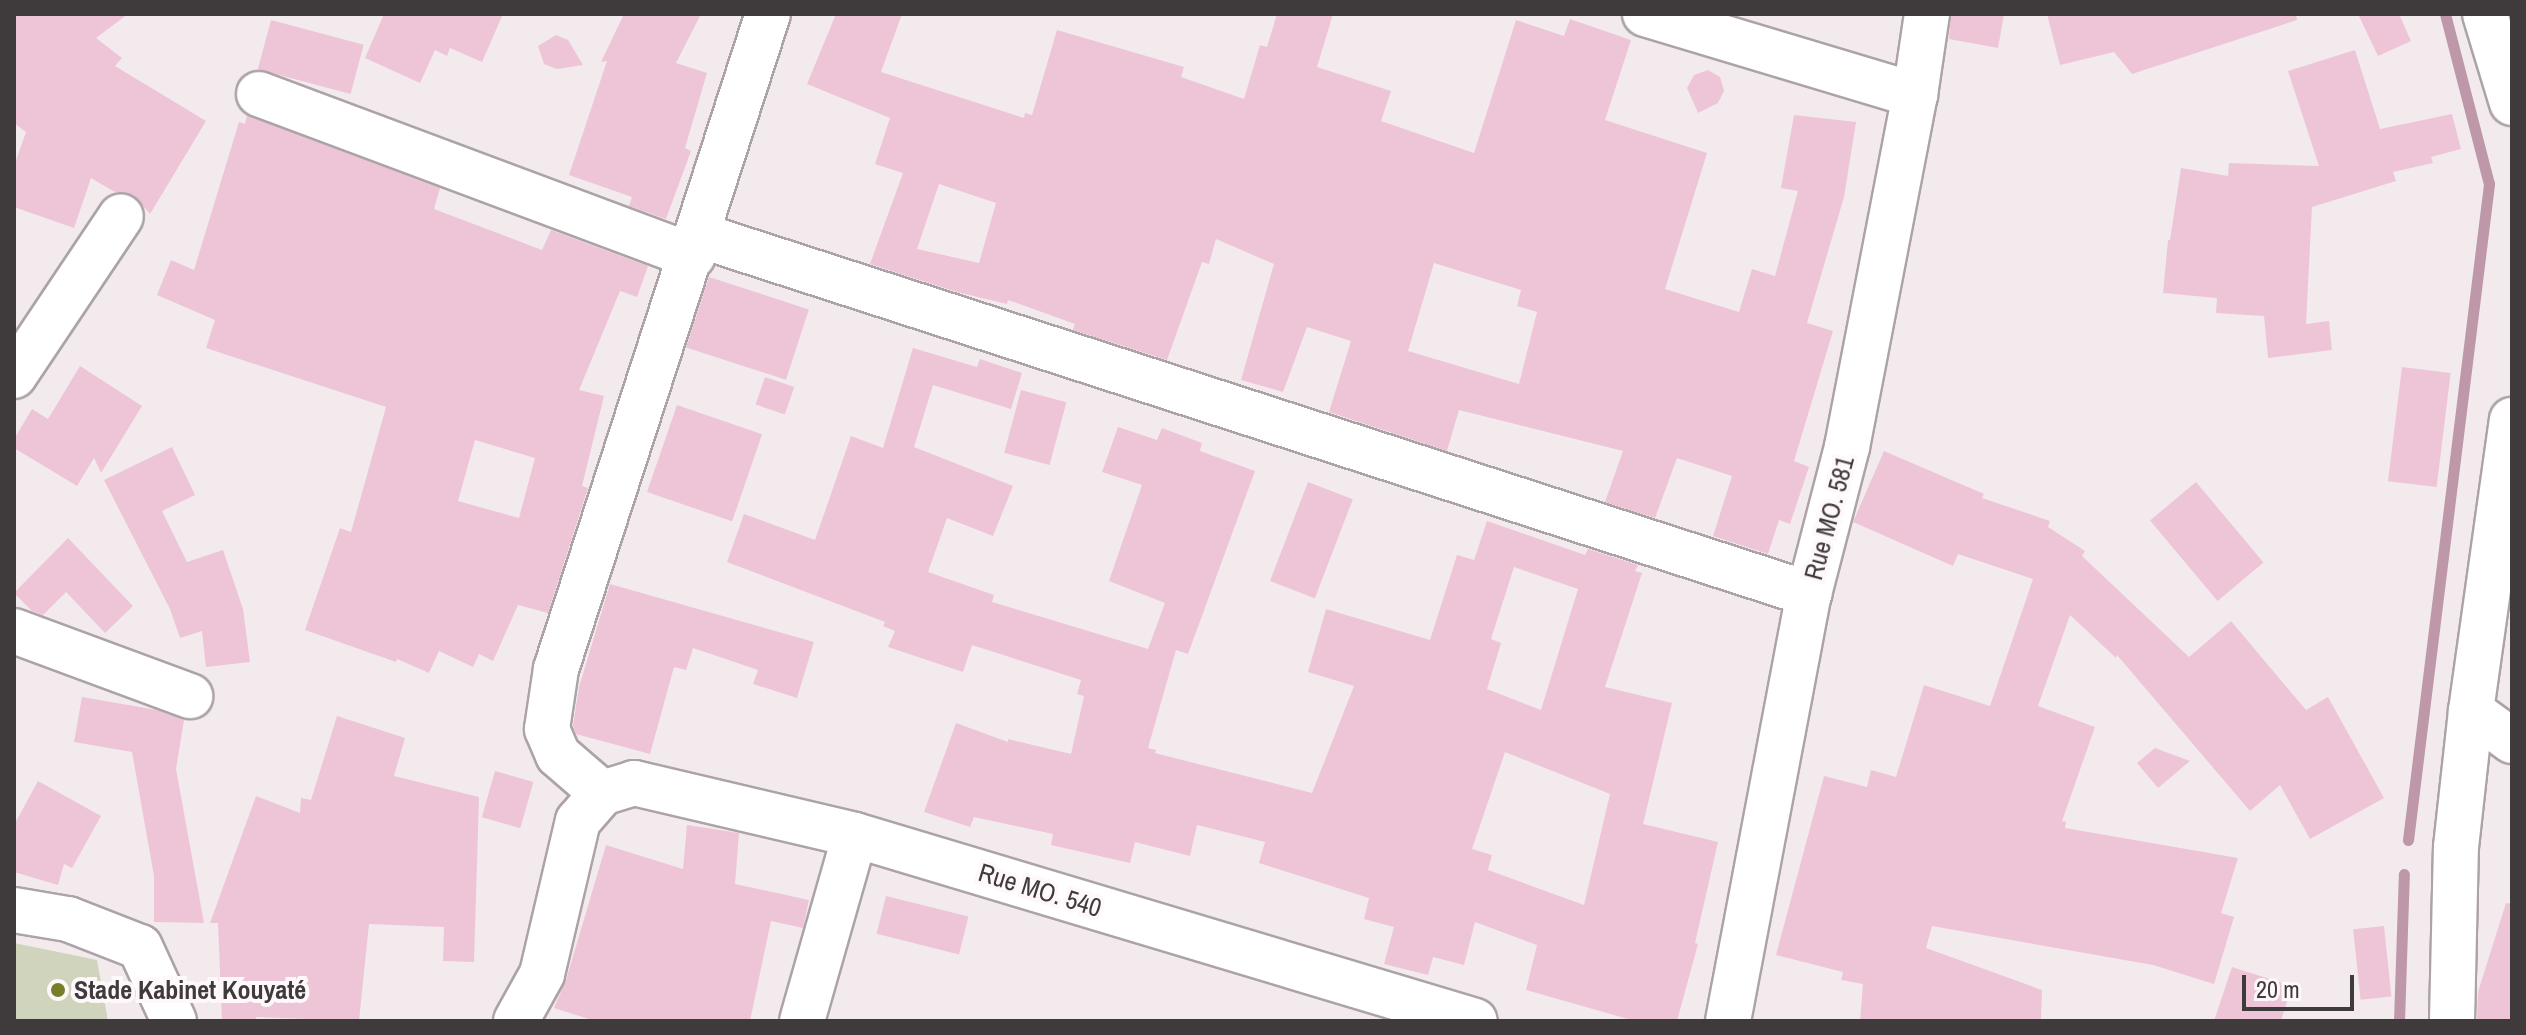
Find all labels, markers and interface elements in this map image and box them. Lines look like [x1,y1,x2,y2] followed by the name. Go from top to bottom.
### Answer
[1798,453,1860,583] street label: Rue MO. 581
[975,857,1105,923] street label: Rue MO. 540
[2246,959,2358,1009] scale bar
[2256,973,2300,1005] text: 20 m
[74,974,306,1006] place label: Stade Kabinet Kouyaté
[49,981,67,999] marker: Stade Kabinet Kouyaté

